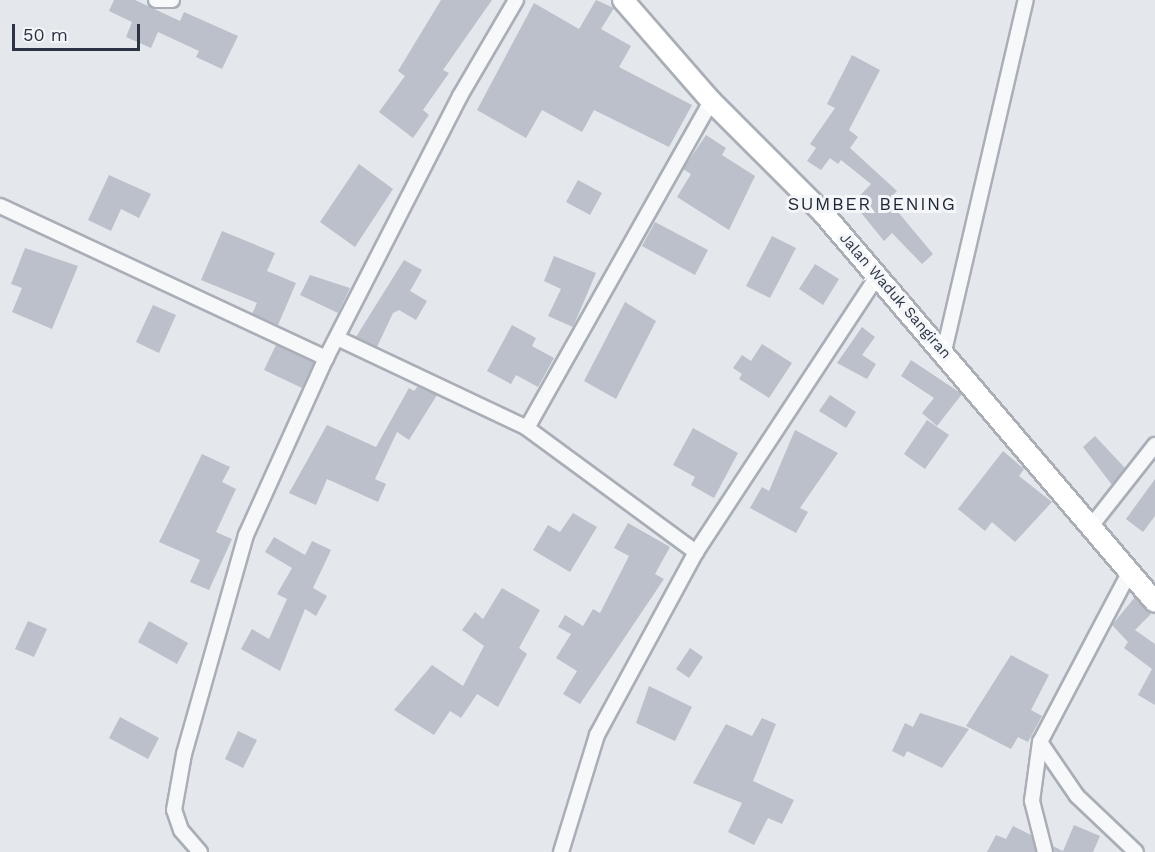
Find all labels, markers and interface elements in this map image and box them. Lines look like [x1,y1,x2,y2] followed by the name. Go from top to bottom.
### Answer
[15,12,142,50] scale bar
[23,24,68,45] text: 50 m
[788,193,956,215] district label: SUMBER BENING
[835,229,955,363] street label: Jalan Waduk Sangiran

